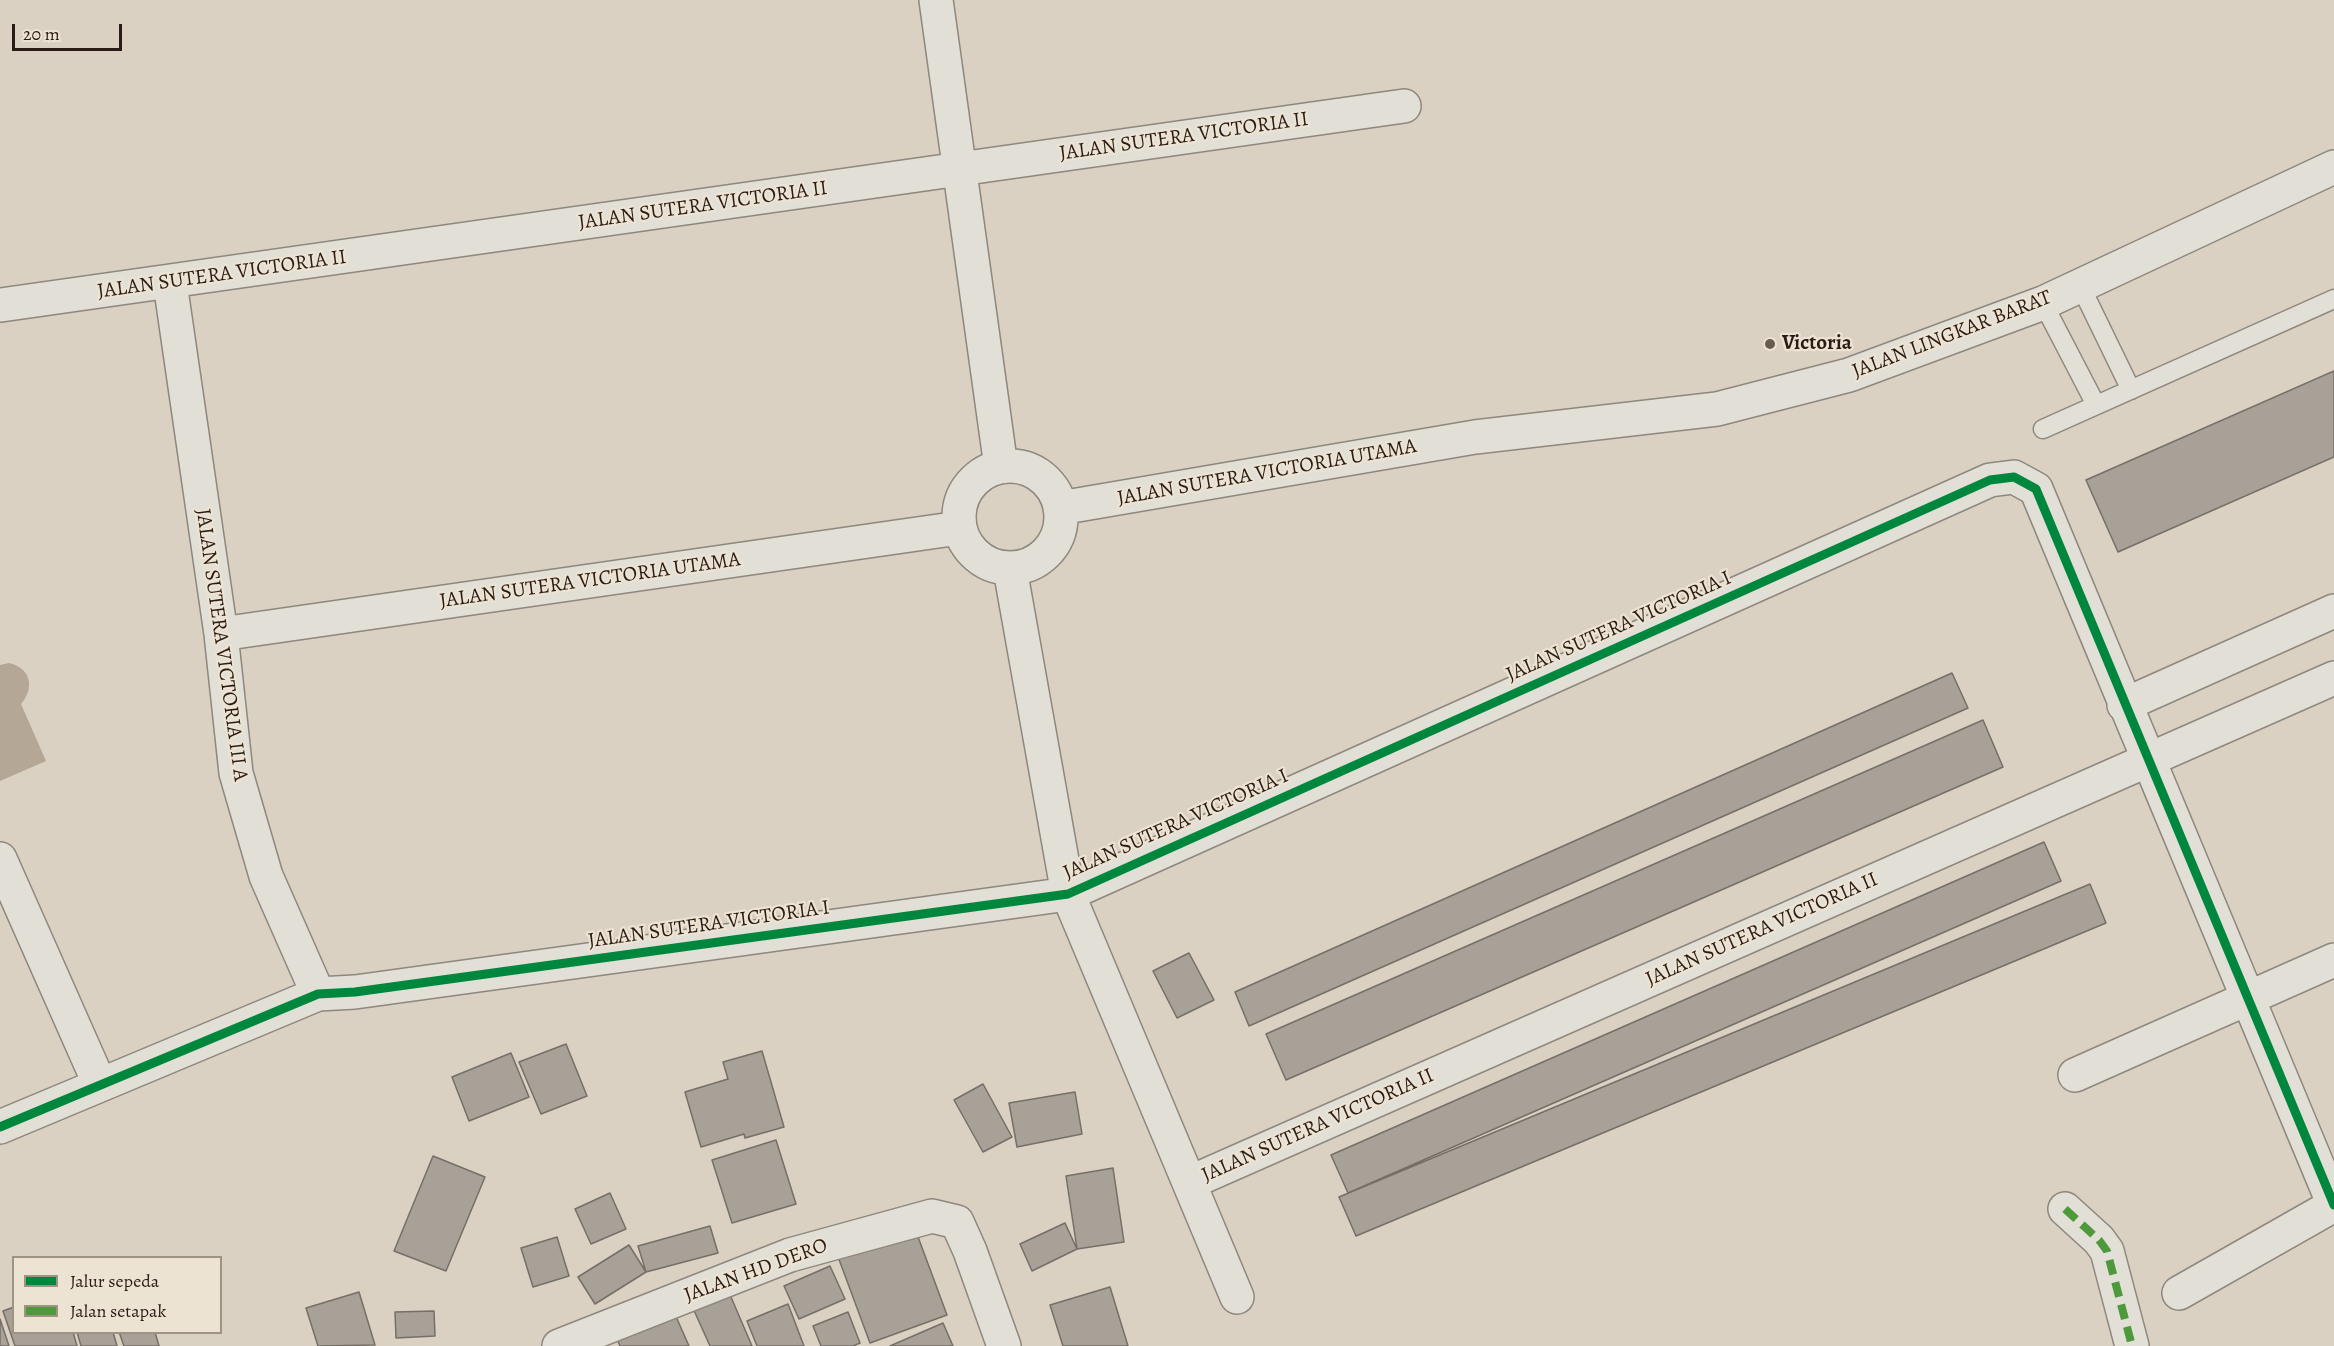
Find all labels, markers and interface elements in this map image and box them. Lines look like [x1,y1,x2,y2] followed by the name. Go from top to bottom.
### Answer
[15,12,124,50] scale bar
[23,22,60,46] text: 20 m
[1058,107,1310,167] street label: JALAN SUTERA VICTORIA II
[577,176,829,236] street label: JALAN SUTERA VICTORIA II
[96,245,348,305] street label: JALAN SUTERA VICTORIA II
[1849,285,2055,385] street label: JALAN LINGKAR BARAT
[1782,331,1852,357] place label: Victoria
[1763,337,1777,351] marker: Victoria
[1115,434,1419,512] street label: JALAN SUTERA VICTORIA UTAMA
[189,507,253,783] street label: JALAN SUTERA VICTORIA III A
[438,547,742,615] street label: JALAN SUTERA VICTORIA UTAMA
[1503,566,1735,688] street label: JALAN SUTERA VICTORIA I
[1060,764,1292,886] street label: JALAN SUTERA VICTORIA I
[1642,867,1882,993] street label: JALAN SUTERA VICTORIA II
[587,896,831,954] street label: JALAN SUTERA VICTORIA I
[1198,1063,1438,1189] street label: JALAN SUTERA VICTORIA II
[681,1233,831,1309] street label: JALAN HD DERO
[12,1256,222,1334] legend
[70,1269,159,1293] text: Jalur sepeda
[70,1299,166,1323] text: Jalan setapak

